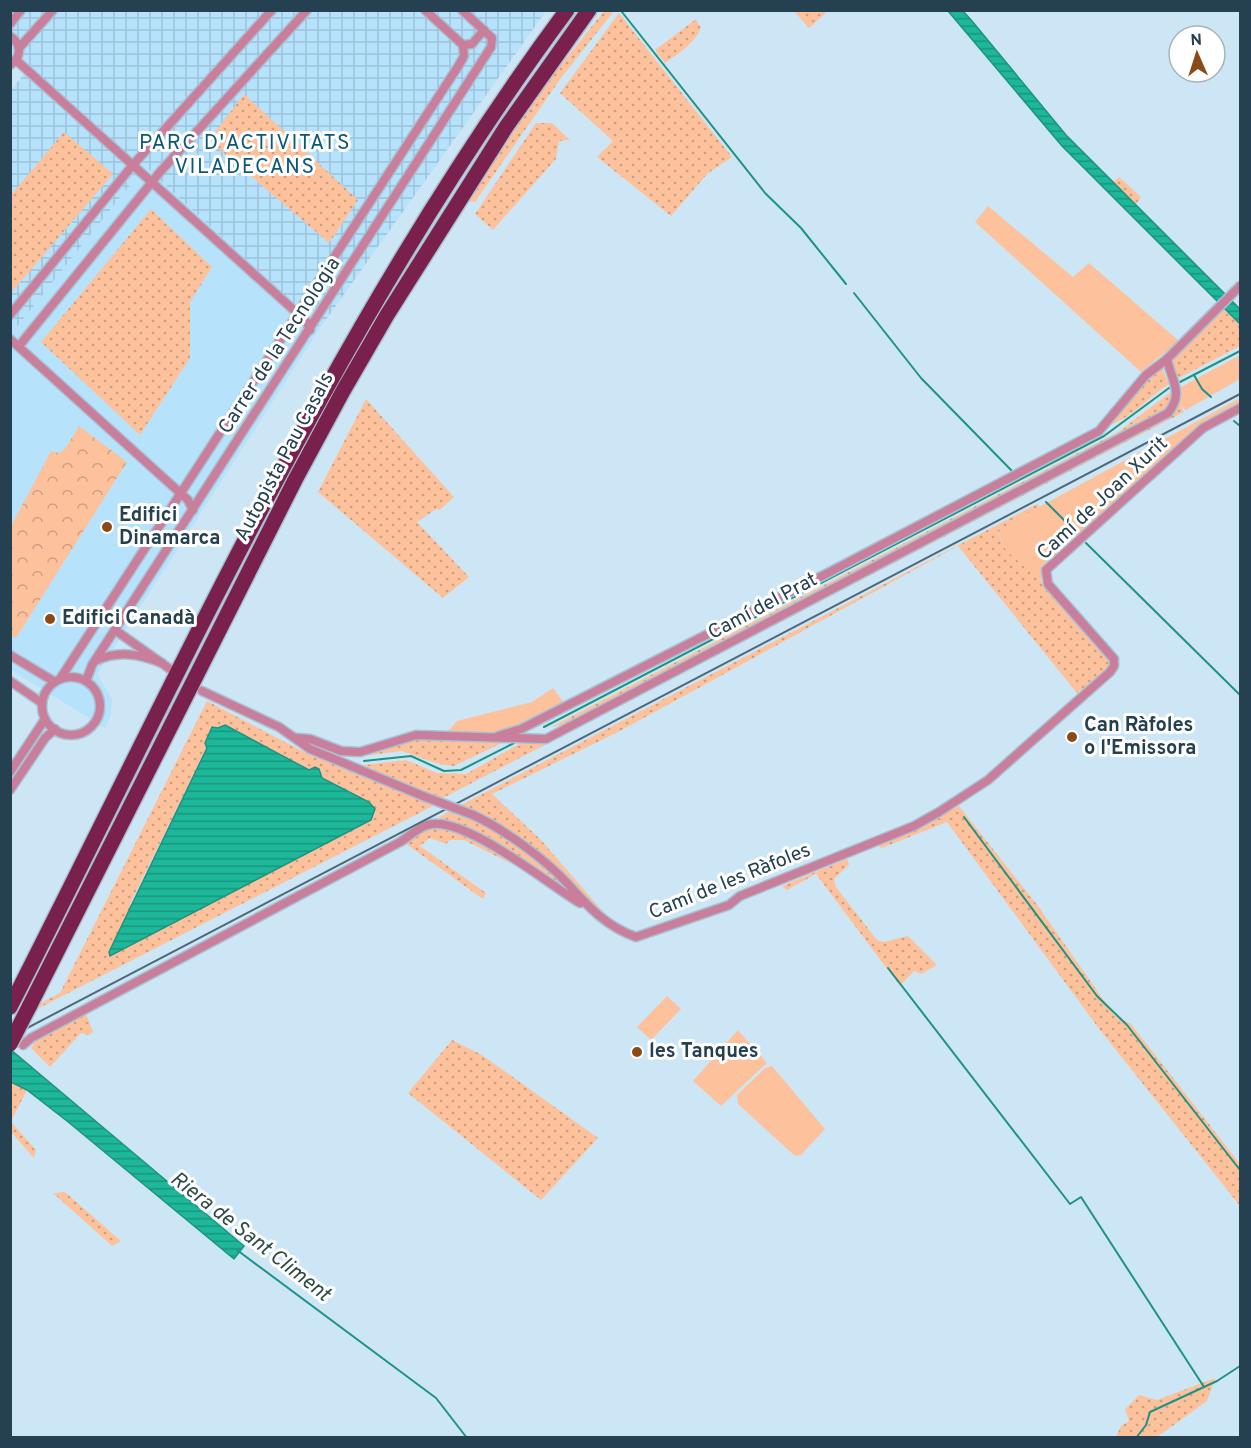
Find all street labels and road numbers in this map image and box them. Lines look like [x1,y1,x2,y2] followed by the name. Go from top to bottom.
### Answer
[213,253,347,439] street label: Carrer de la Tecnologia
[229,368,341,546] street label: Autopista Pau Casals
[1032,432,1174,566] street label: Camí de Joan Xurit
[704,567,822,647] street label: Camí del Prat
[645,838,815,926] street label: Camí de les Ràfoles

